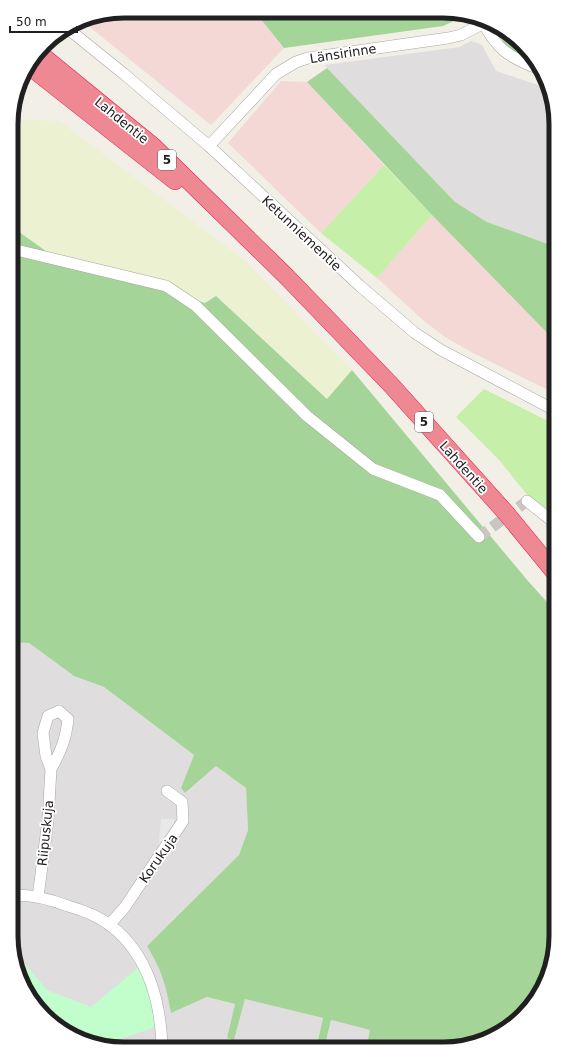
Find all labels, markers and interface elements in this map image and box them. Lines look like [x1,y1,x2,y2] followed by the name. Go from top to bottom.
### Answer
[10,8,77,34] scale bar
[16,15,47,29] text: 50 m
[309,41,377,66] street label: Länsirinne
[92,94,152,147] street label: Lahdentie
[158,150,176,170] road number: 5
[259,193,344,274] street label: Ketunniementie
[415,412,433,432] road number: 5
[436,438,491,496] street label: Lahdentie
[35,799,56,867] street label: Riipuskuja
[136,831,181,886] street label: Korukuja

